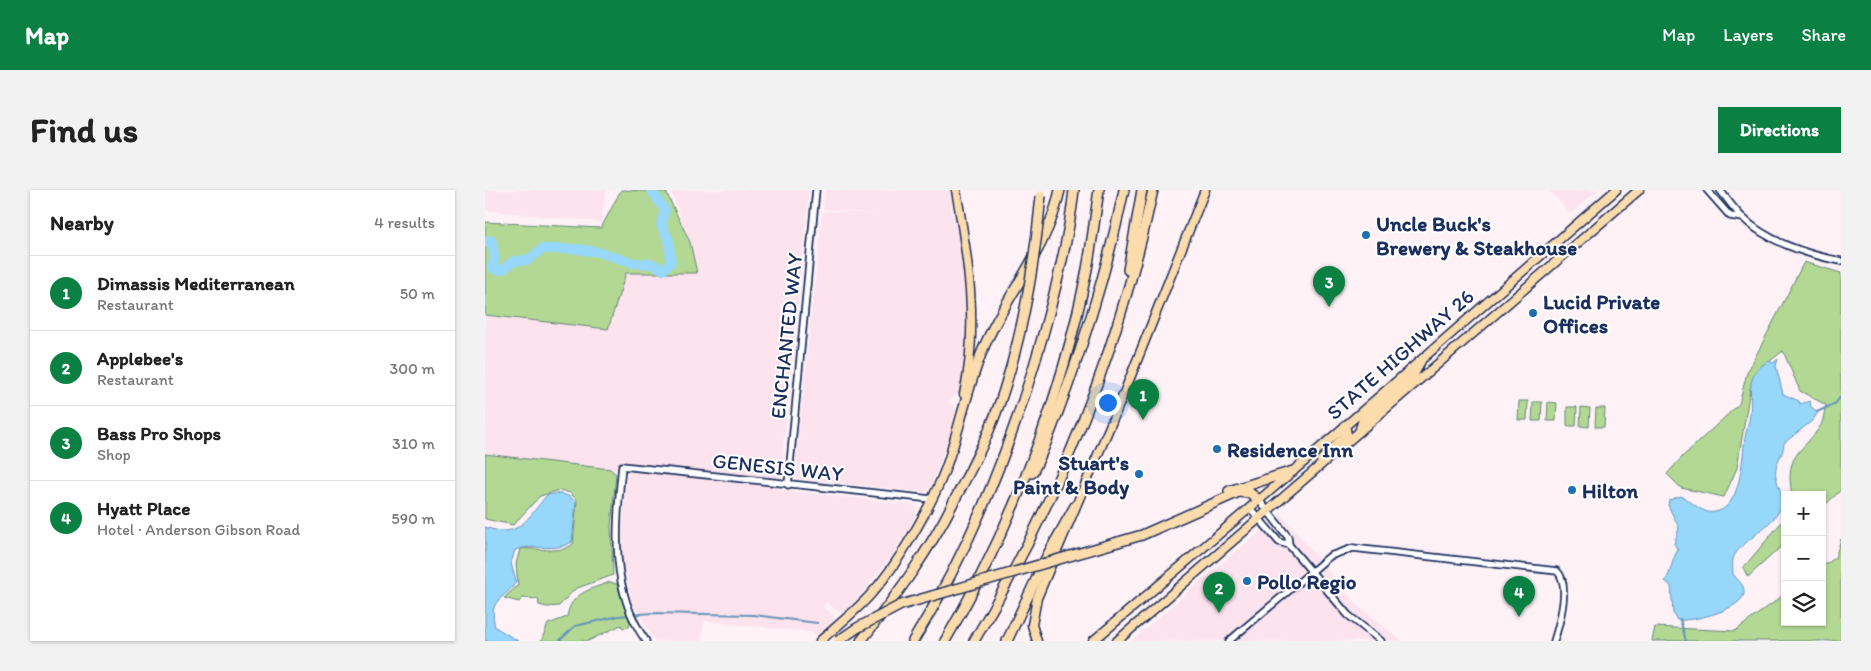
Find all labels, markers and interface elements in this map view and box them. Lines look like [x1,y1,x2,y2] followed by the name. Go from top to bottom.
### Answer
[25,21,69,50] text: Map
[1662,24,1695,46] text: Map
[1723,24,1773,46] text: Layers
[1801,24,1846,46] text: Share
[1718,107,1841,153] button: Directions
[30,109,138,151] text: Find us
[50,210,114,235] text: Nearby
[1376,211,1577,261] place label: Uncle Buck's Brewery & Steakhouse
[374,213,435,232] text: 4 results
[1360,229,1372,241] marker: Uncle Buck's Brewery & Steakhouse
[765,252,807,420] street label: ENCHANTED WAY
[1313,266,1345,307] pin: 3
[97,272,295,295] text: Dimassis Mediterranean
[1321,283,1479,425] street label: STATE HIGHWAY 26
[62,284,70,303] text: 1
[400,284,435,303] text: 50 m
[1543,289,1660,338] place label: Lucid Private Offices
[97,295,174,314] text: Restaurant
[1527,307,1539,319] marker: Lucid Private Offices
[97,347,183,370] text: Applebee's
[62,359,70,378] text: 2
[390,359,435,378] text: 300 m
[97,370,174,389] text: Restaurant
[1127,379,1159,420] pin: 1
[1095,390,1121,416] your location
[97,422,221,445] text: Bass Pro Shops
[62,434,70,453] text: 3
[392,434,435,453] text: 310 m
[1227,437,1353,462] place label: Residence Inn
[1211,443,1223,455] marker: Residence Inn
[97,445,131,464] text: Shop
[711,448,845,486] street label: GENESIS WAY
[1013,450,1129,500] place label: Stuart's Paint & Body
[1133,468,1145,480] marker: Stuart's Paint & Body
[1582,478,1638,503] place label: Hilton
[1566,484,1578,496] marker: Hilton
[1781,491,1826,626] map controls
[1781,491,1826,536] button: +
[97,497,190,520] text: Hyatt Place
[61,509,71,528] text: 4
[391,509,435,528] text: 590 m
[97,520,300,539] text: Hotel · Anderson Gibson Road
[1781,536,1826,581] button: −
[1257,569,1357,595] place label: Pollo Regio
[1203,572,1235,613] pin: 2
[1241,575,1253,587] marker: Pollo Regio
[1503,576,1535,617] pin: 4
[1781,581,1826,626] button: layers

